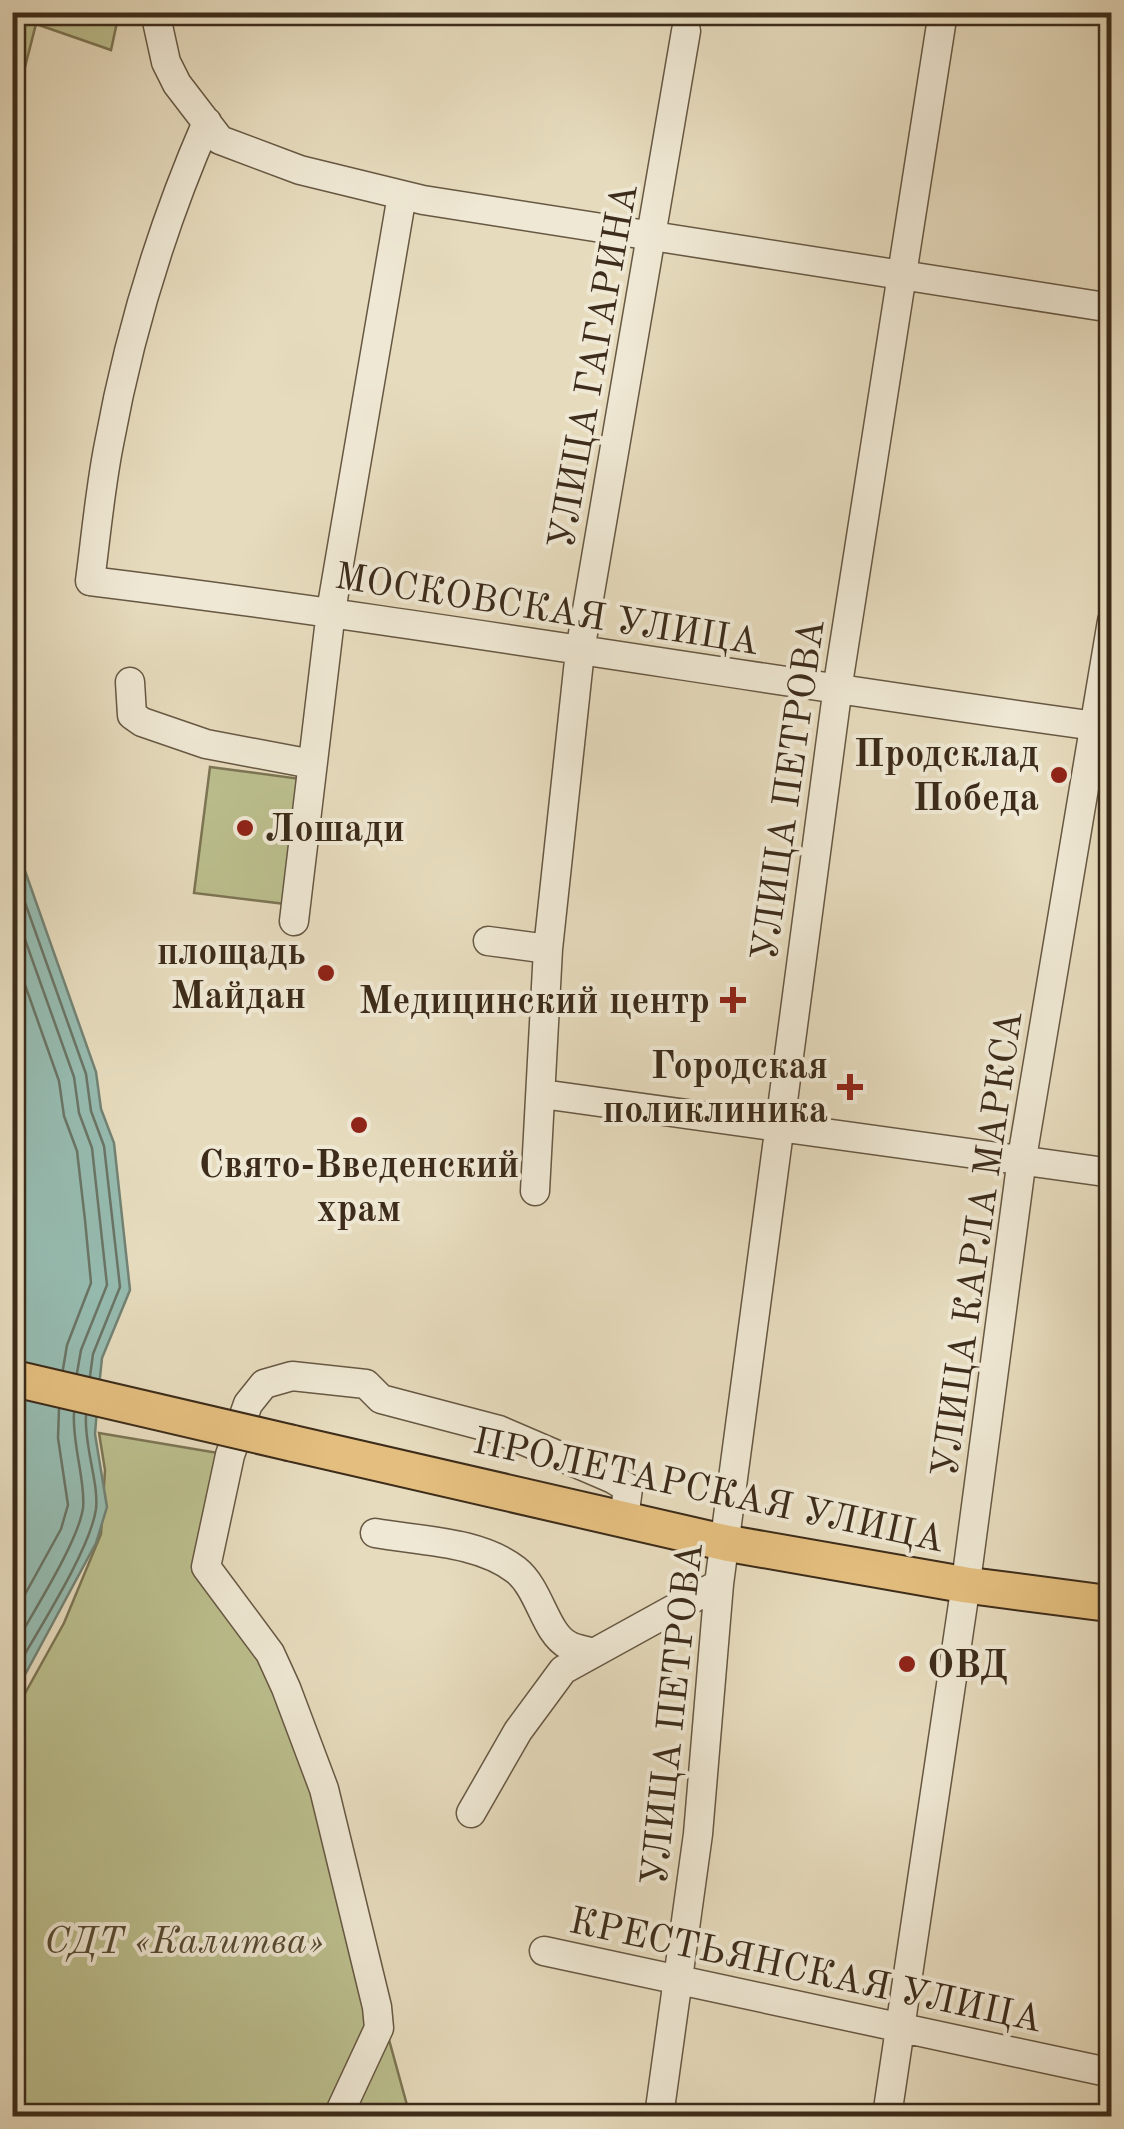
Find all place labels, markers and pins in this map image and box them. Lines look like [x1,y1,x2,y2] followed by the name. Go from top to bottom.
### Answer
[854,737,1039,819] place label: Продсклад Победа
[1048,764,1070,786] marker: Продсклад Победа
[265,812,405,850] place label: Лошади
[234,817,256,839] marker: Лошади
[157,935,306,1017] place label: площадь Майдан
[315,962,337,984] marker: площадь Майдан
[359,984,710,1022] place label: Медицинский центр
[720,987,746,1013] marker: Медицинский центр
[603,1049,828,1131] place label: Городская поликлиника
[837,1074,863,1100] marker: Городская поликлиника
[348,1114,370,1136] marker: Свято-Введенский храм
[199,1148,519,1230] place label: Свято-Введенский храм
[927,1648,1008,1686] place label: ОВД
[896,1653,918,1675] marker: ОВД

